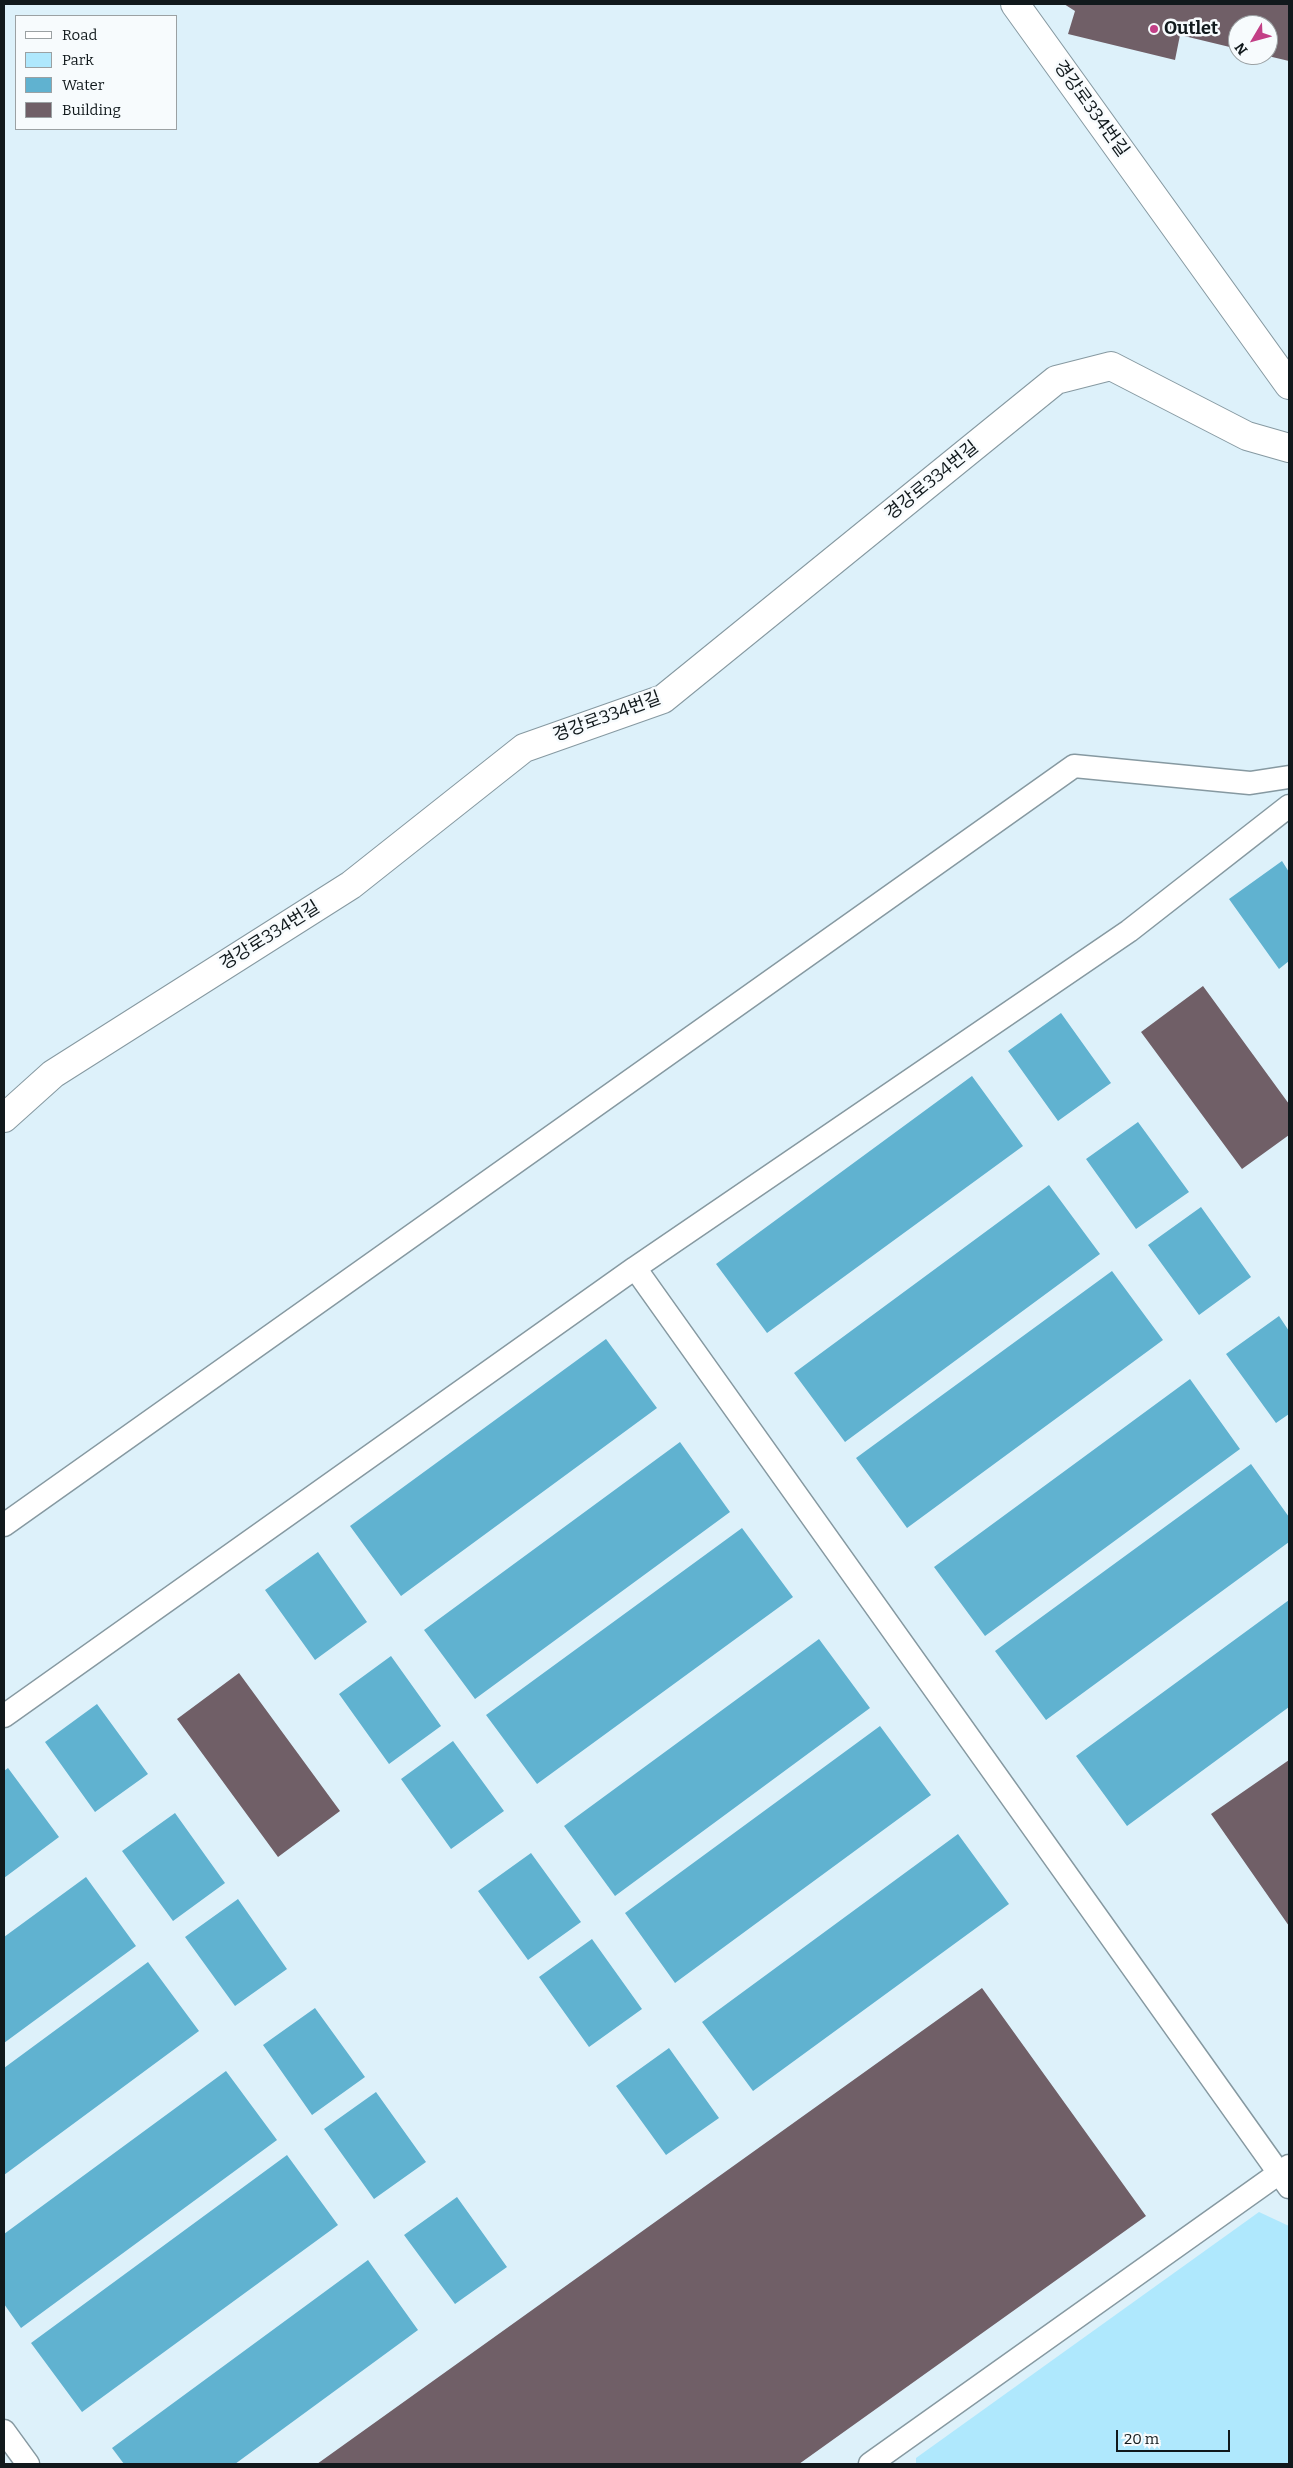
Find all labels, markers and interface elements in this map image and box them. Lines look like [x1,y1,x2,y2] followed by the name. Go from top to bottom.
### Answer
[15,15,178,130] legend
[1228,15,1278,65] north arrow
[1164,18,1218,40] place label: Outlet
[1148,23,1160,35] marker: Outlet
[62,26,97,44] text: Road
[1231,39,1251,58] text: N
[62,51,94,69] text: Park
[1049,57,1133,161] street label: 경강로334번길
[62,76,104,94] text: Water
[62,101,121,119] text: Building
[881,437,983,525] street label: 경강로334번길
[550,687,664,747] street label: 경강로334번길
[216,897,324,975] street label: 경강로334번길
[1118,2420,1232,2452] scale bar
[1124,2430,1159,2448] text: 20 m

